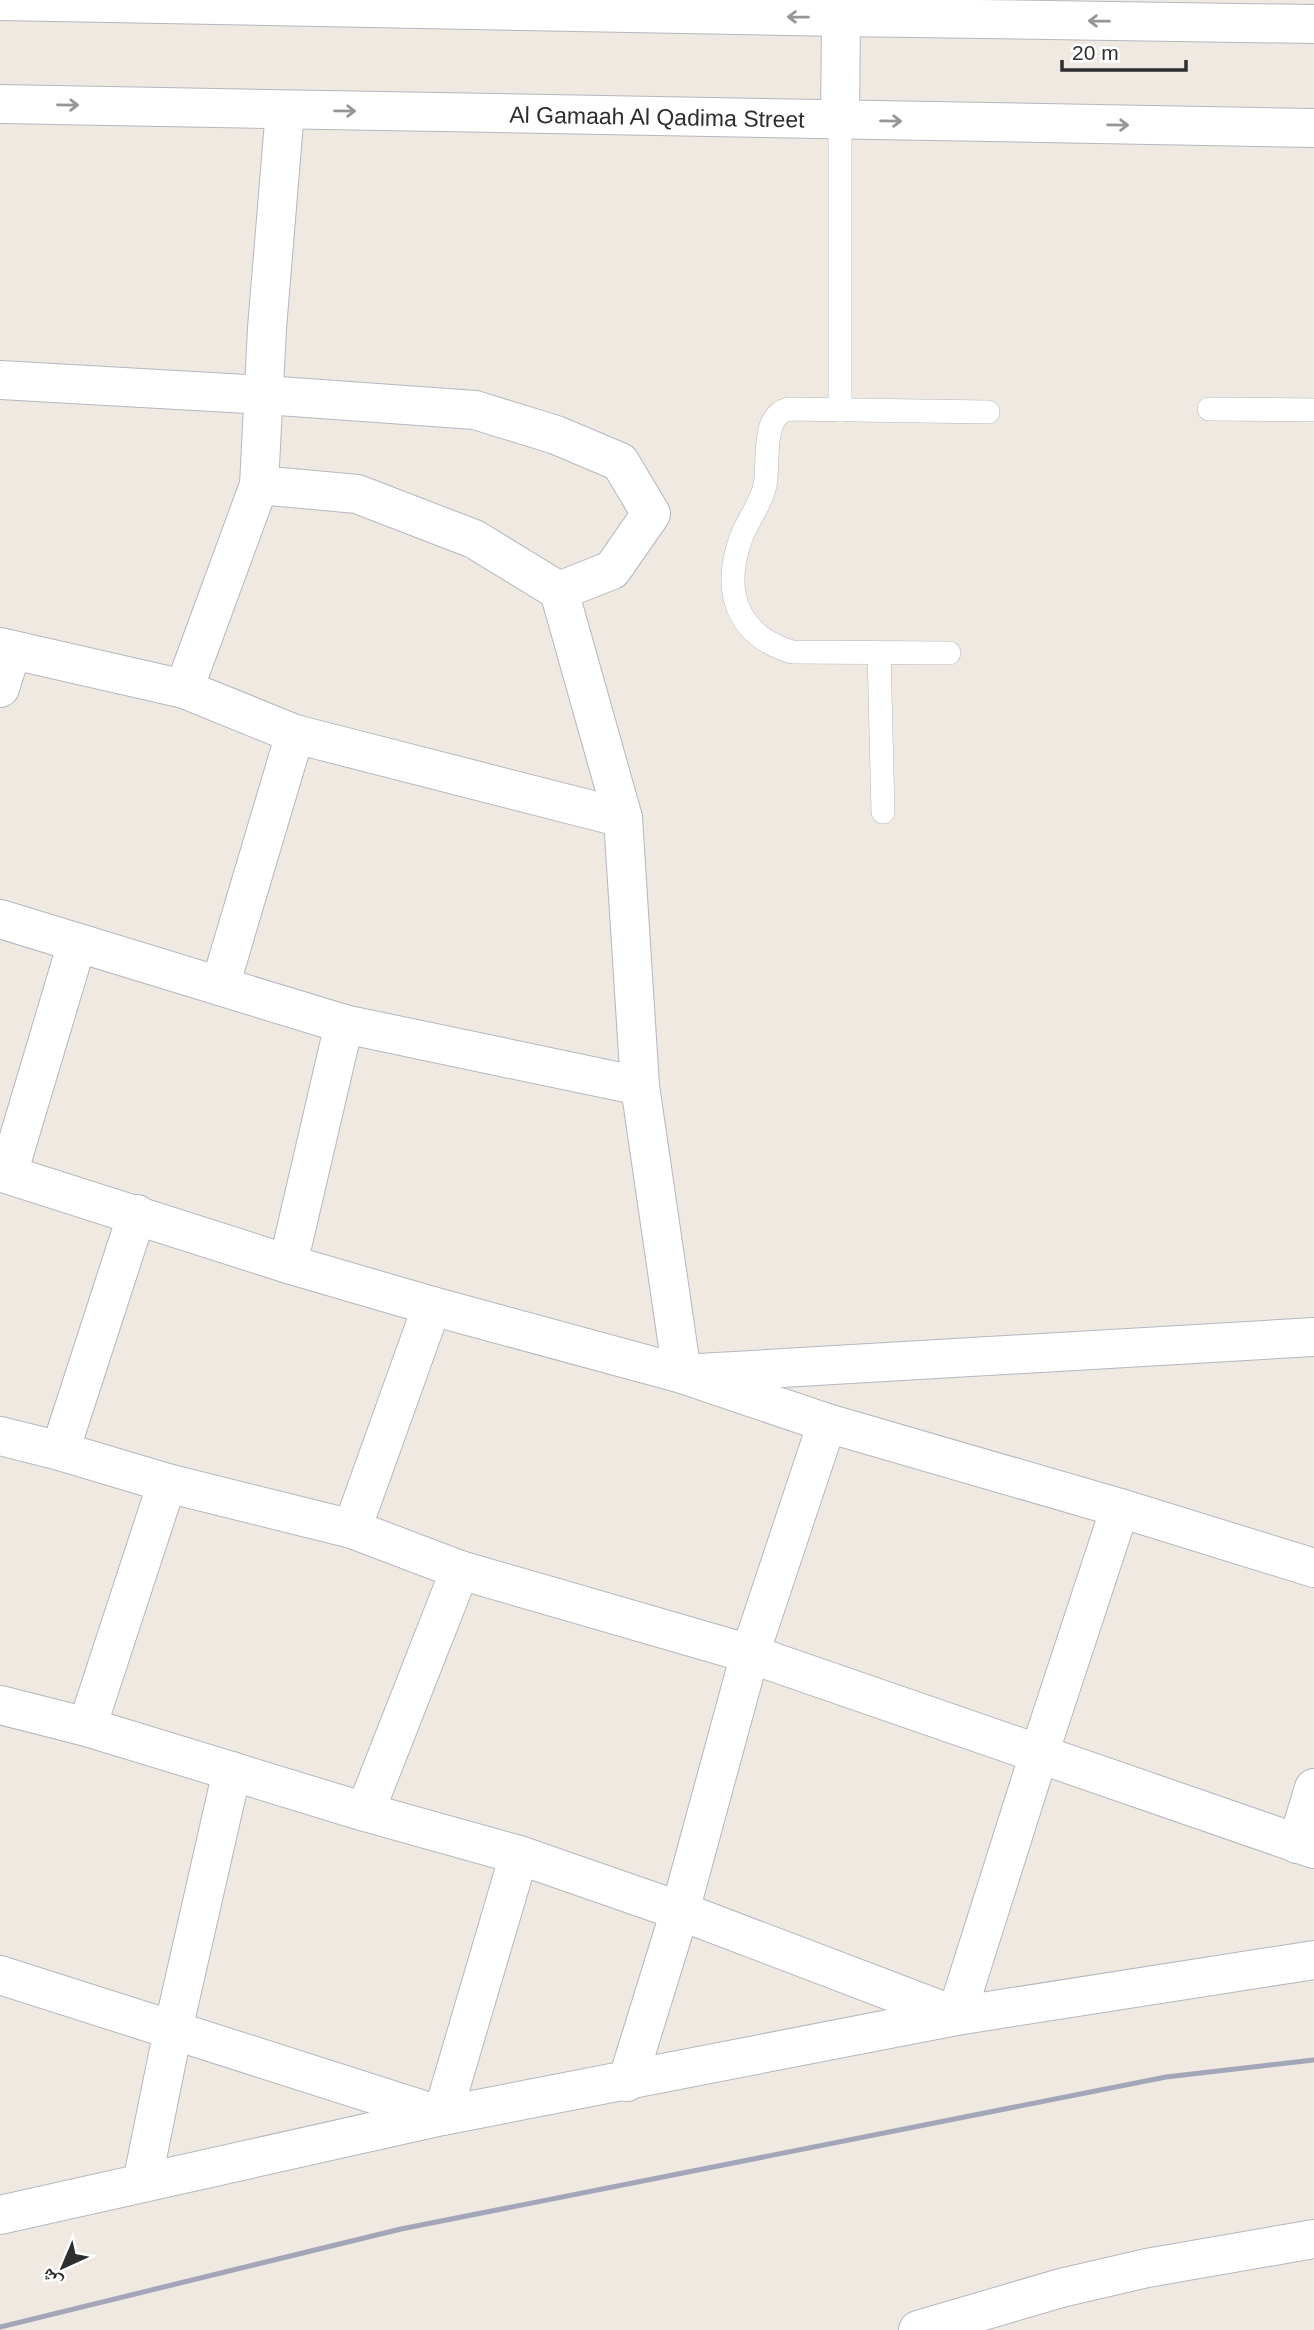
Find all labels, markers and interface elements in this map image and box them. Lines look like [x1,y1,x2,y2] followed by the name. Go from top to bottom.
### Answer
[787,10,810,23] one-way arrow
[1088,14,1111,28] one-way arrow
[1062,28,1186,72] scale bar
[1072,41,1119,64] text: 20 m
[56,98,79,112] one-way arrow
[509,101,805,133] street label: Al Gamaah Al Qadima Street
[333,104,356,118] one-way arrow
[879,114,902,128] one-way arrow
[1106,118,1129,132] one-way arrow
[28,2232,98,2302] north arrow
[37,2264,67,2293] text: ش

